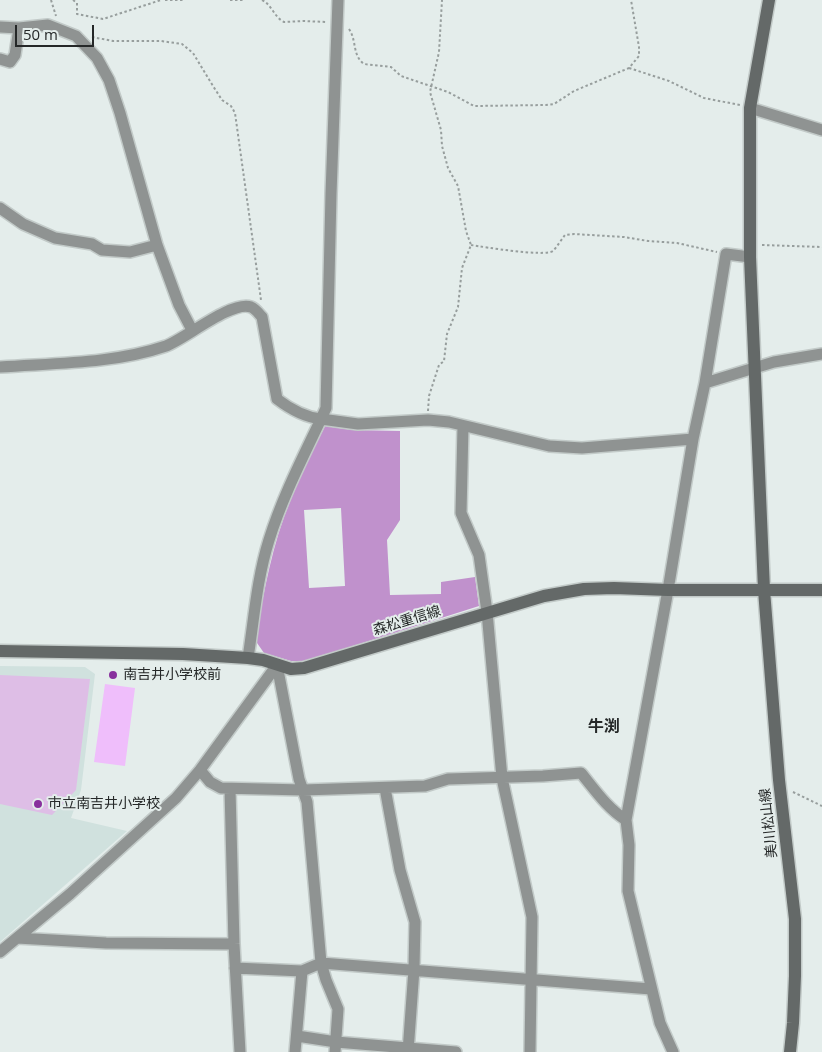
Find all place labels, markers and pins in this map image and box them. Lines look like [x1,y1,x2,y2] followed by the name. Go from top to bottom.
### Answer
[123,667,221,683] place label: 南吉井小学校前
[107,669,119,681] marker: 南吉井小学校前
[48,796,160,812] place label: 市立南吉井小学校
[32,798,44,810] marker: 市立南吉井小学校

